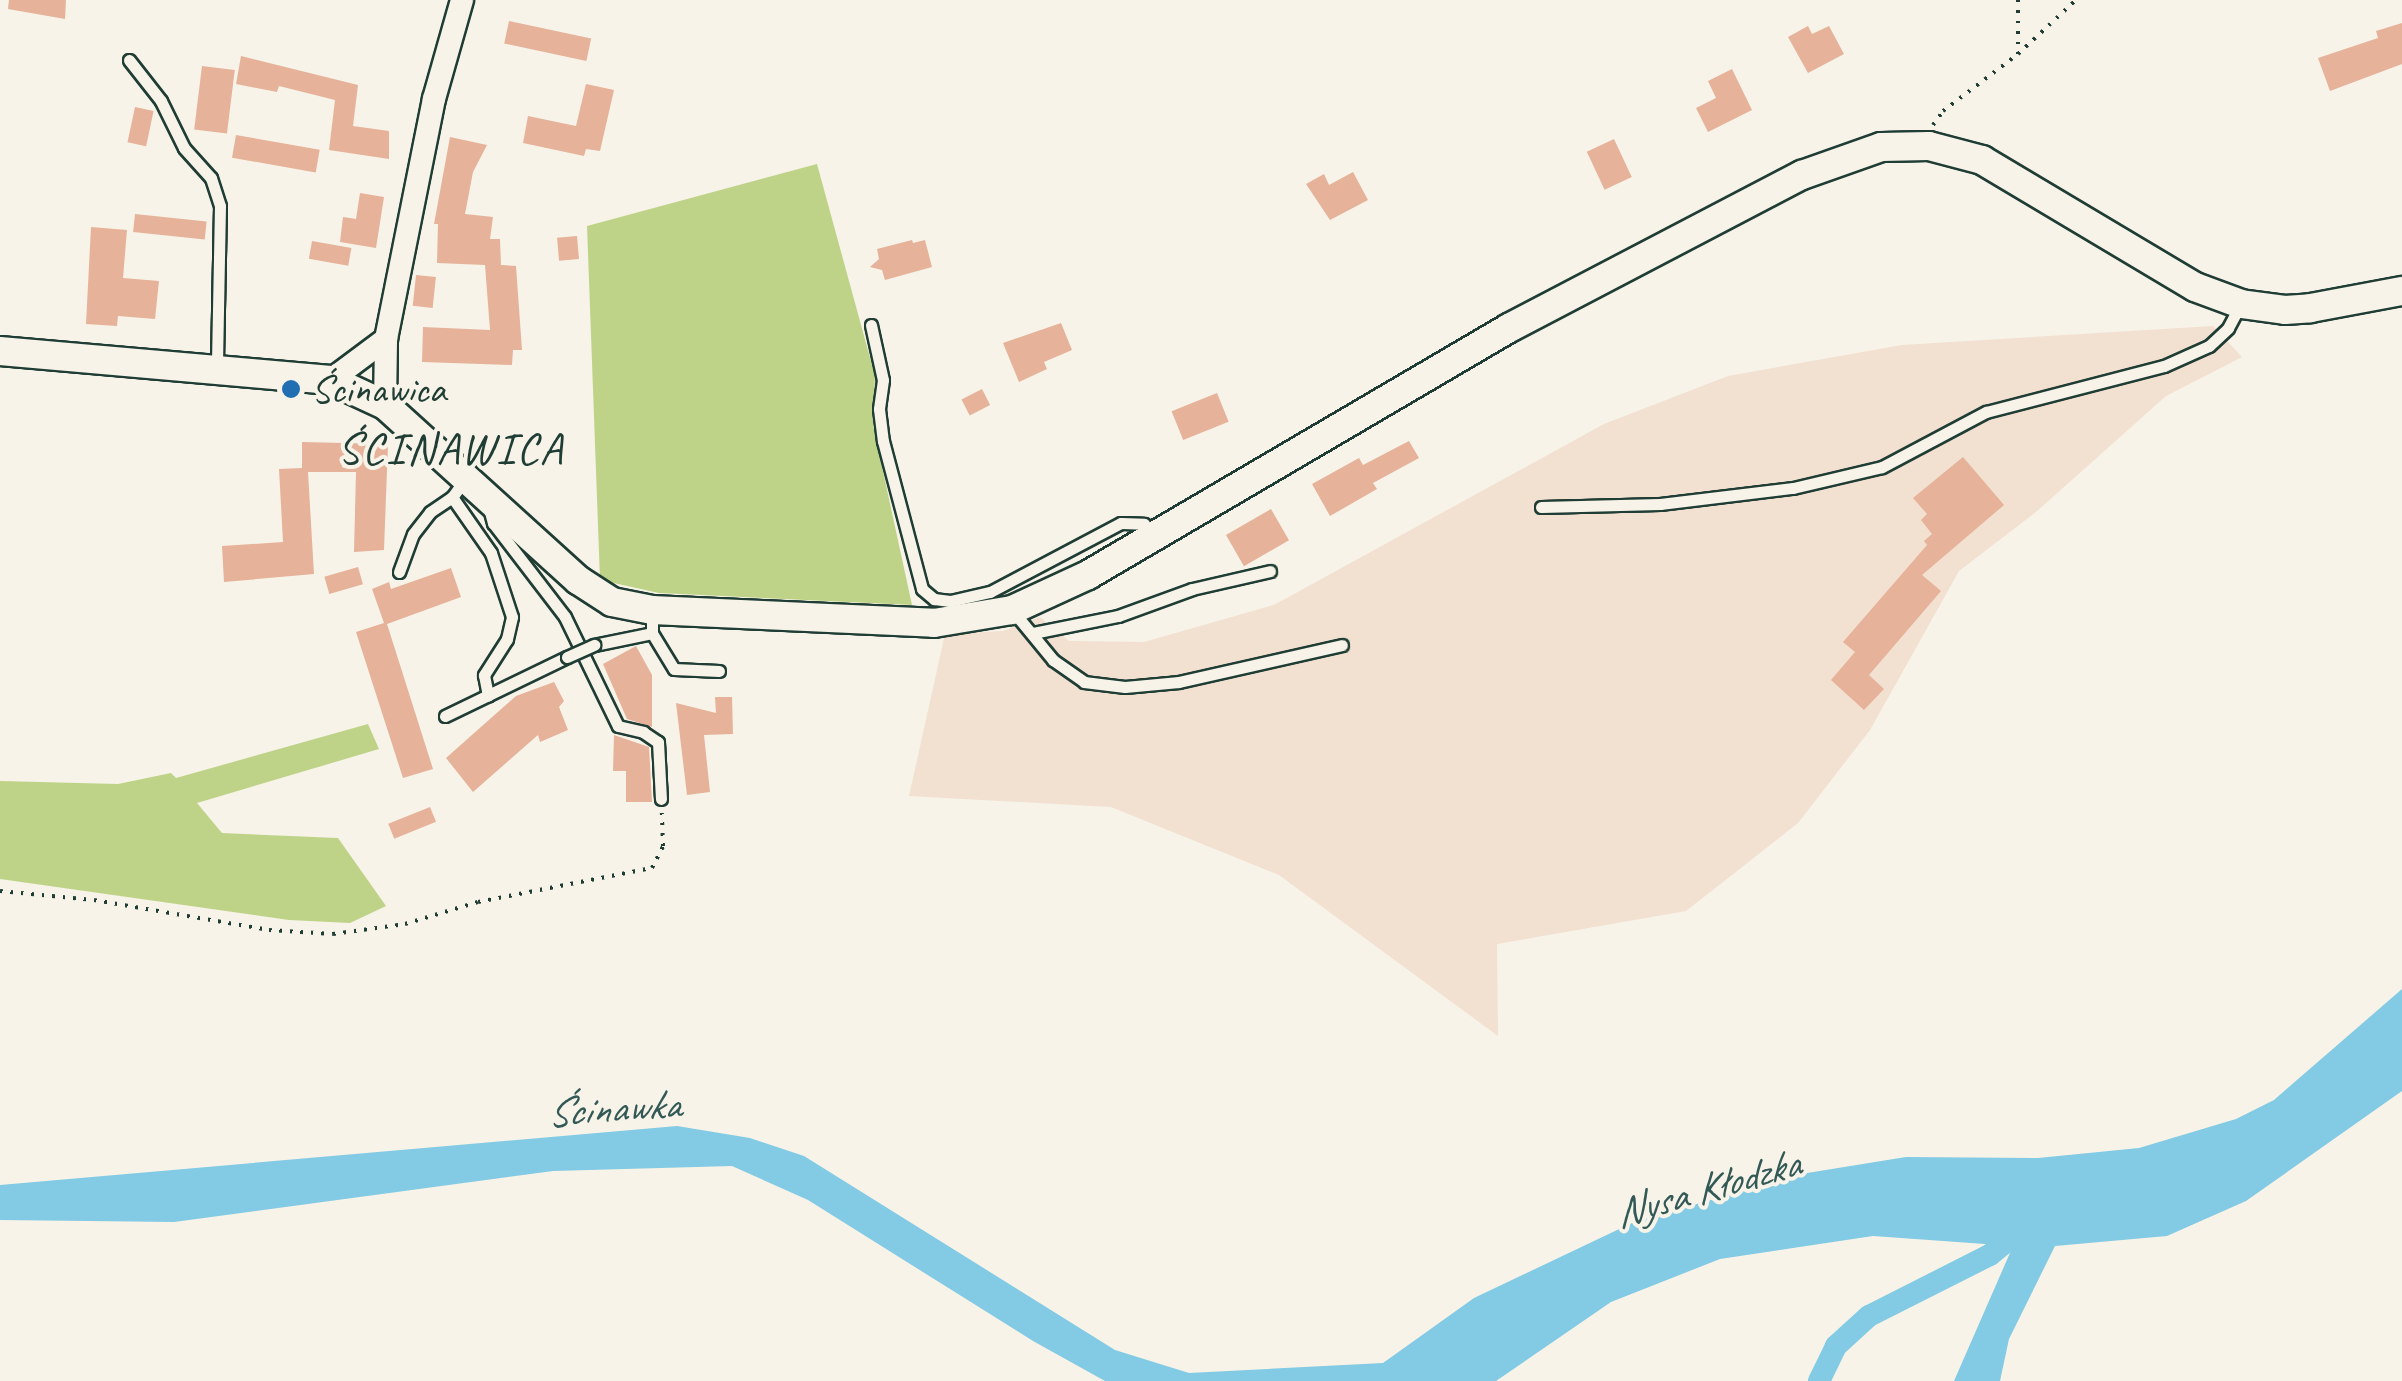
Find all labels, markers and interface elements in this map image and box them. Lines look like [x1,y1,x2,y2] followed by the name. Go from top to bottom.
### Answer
[311,365,446,413] place label: Ścinawica
[280,378,302,400] marker: Ścinawica
[340,422,562,476] district label: ŚCINAWICA
[545,1079,681,1139] water label: Ścinawka
[1609,1139,1805,1239] water label: Nysa Kłodzka

